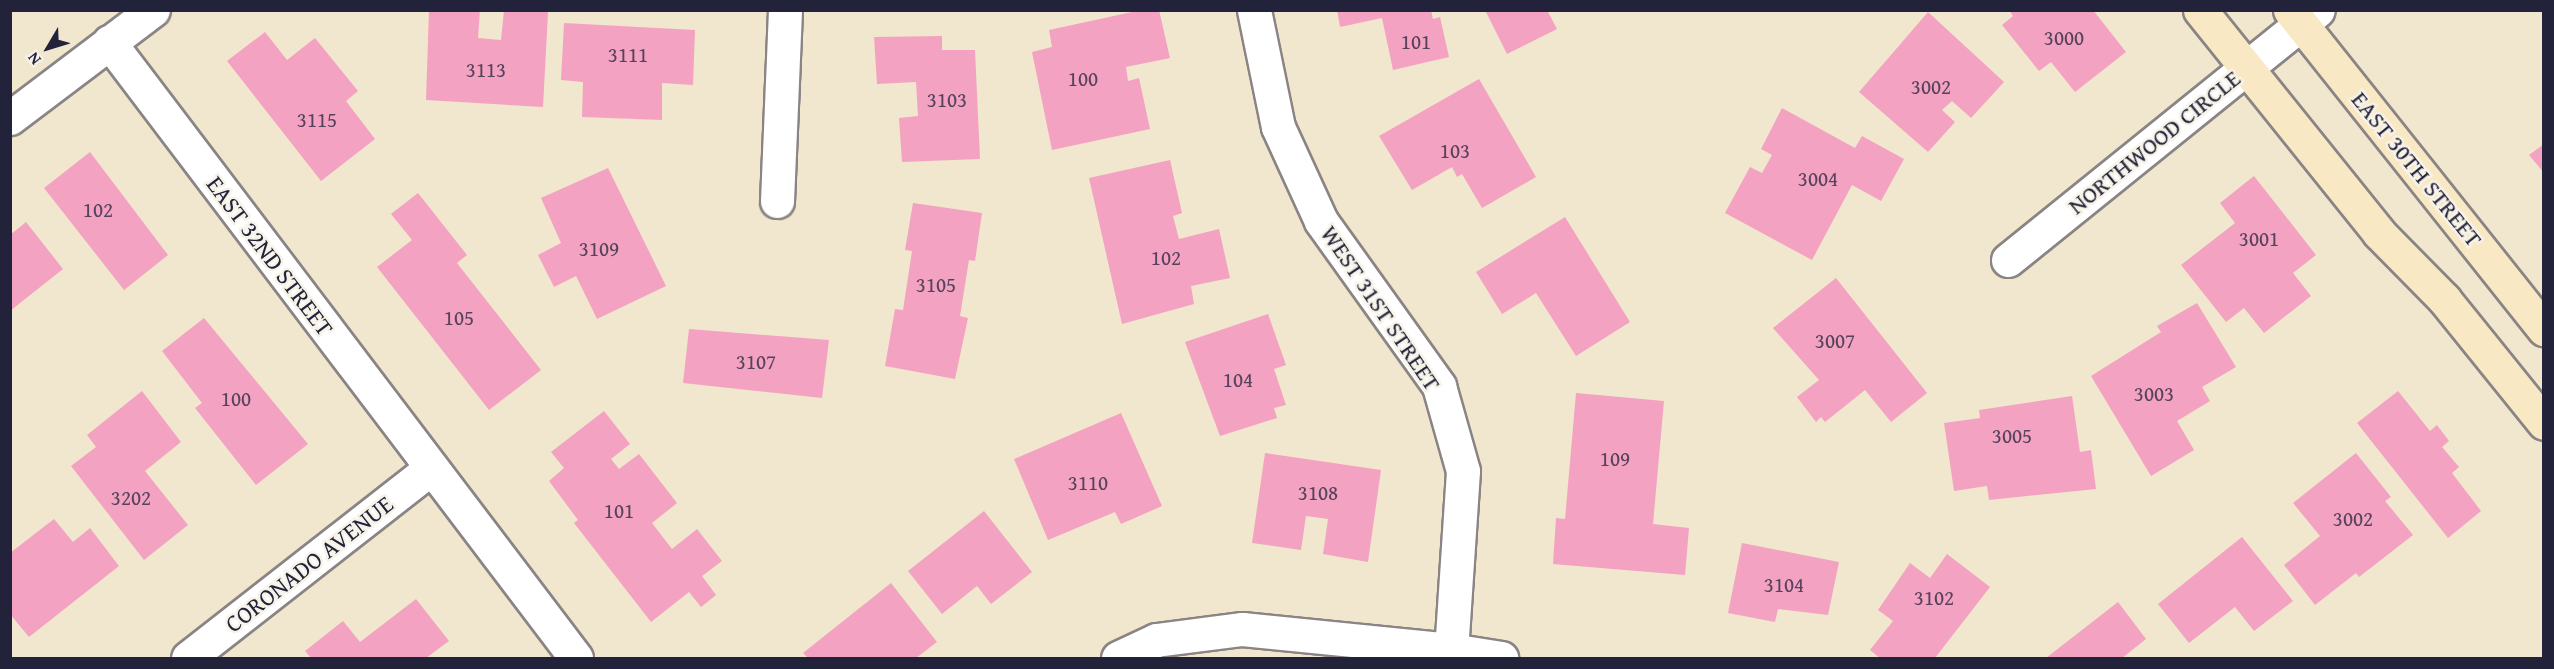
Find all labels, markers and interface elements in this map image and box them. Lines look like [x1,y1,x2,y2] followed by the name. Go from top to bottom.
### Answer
[18,18,78,78] north arrow
[2044,25,2084,51] house number: 3000
[1401,29,1431,55] house number: 101
[608,42,648,68] house number: 3111
[21,47,47,71] text: N
[466,57,506,83] house number: 3113
[2062,64,2246,220] street label: NORTHWOOD CIRCLE
[1068,66,1098,92] house number: 100
[1911,74,1951,100] house number: 3002
[2346,85,2488,253] street label: EAST 30TH STREET
[927,87,967,113] house number: 3103
[297,107,337,133] house number: 3115
[1440,138,1470,164] house number: 103
[1798,166,1838,192] house number: 3004
[201,170,339,342] street label: EAST 32ND STREET
[83,197,113,223] house number: 102
[1315,220,1447,396] street label: WEST 31ST STREET
[2239,226,2279,252] house number: 3001
[579,236,619,262] house number: 3109
[1151,245,1181,271] house number: 102
[916,272,956,298] house number: 3105
[444,305,474,331] house number: 105
[1815,328,1855,354] house number: 3007
[736,349,776,375] house number: 3107
[1223,367,1253,393] house number: 104
[2134,381,2174,407] house number: 3003
[221,386,251,412] house number: 100
[1992,423,2032,449] house number: 3005
[1600,446,1630,472] house number: 109
[1068,470,1108,496] house number: 3110
[1298,480,1338,506] house number: 3108
[111,485,151,511] house number: 3202
[219,490,399,638] street label: CORONADO AVENUE
[604,498,634,524] house number: 101
[2333,506,2373,532] house number: 3002
[1764,572,1804,598] house number: 3104
[1914,585,1954,611] house number: 3102

